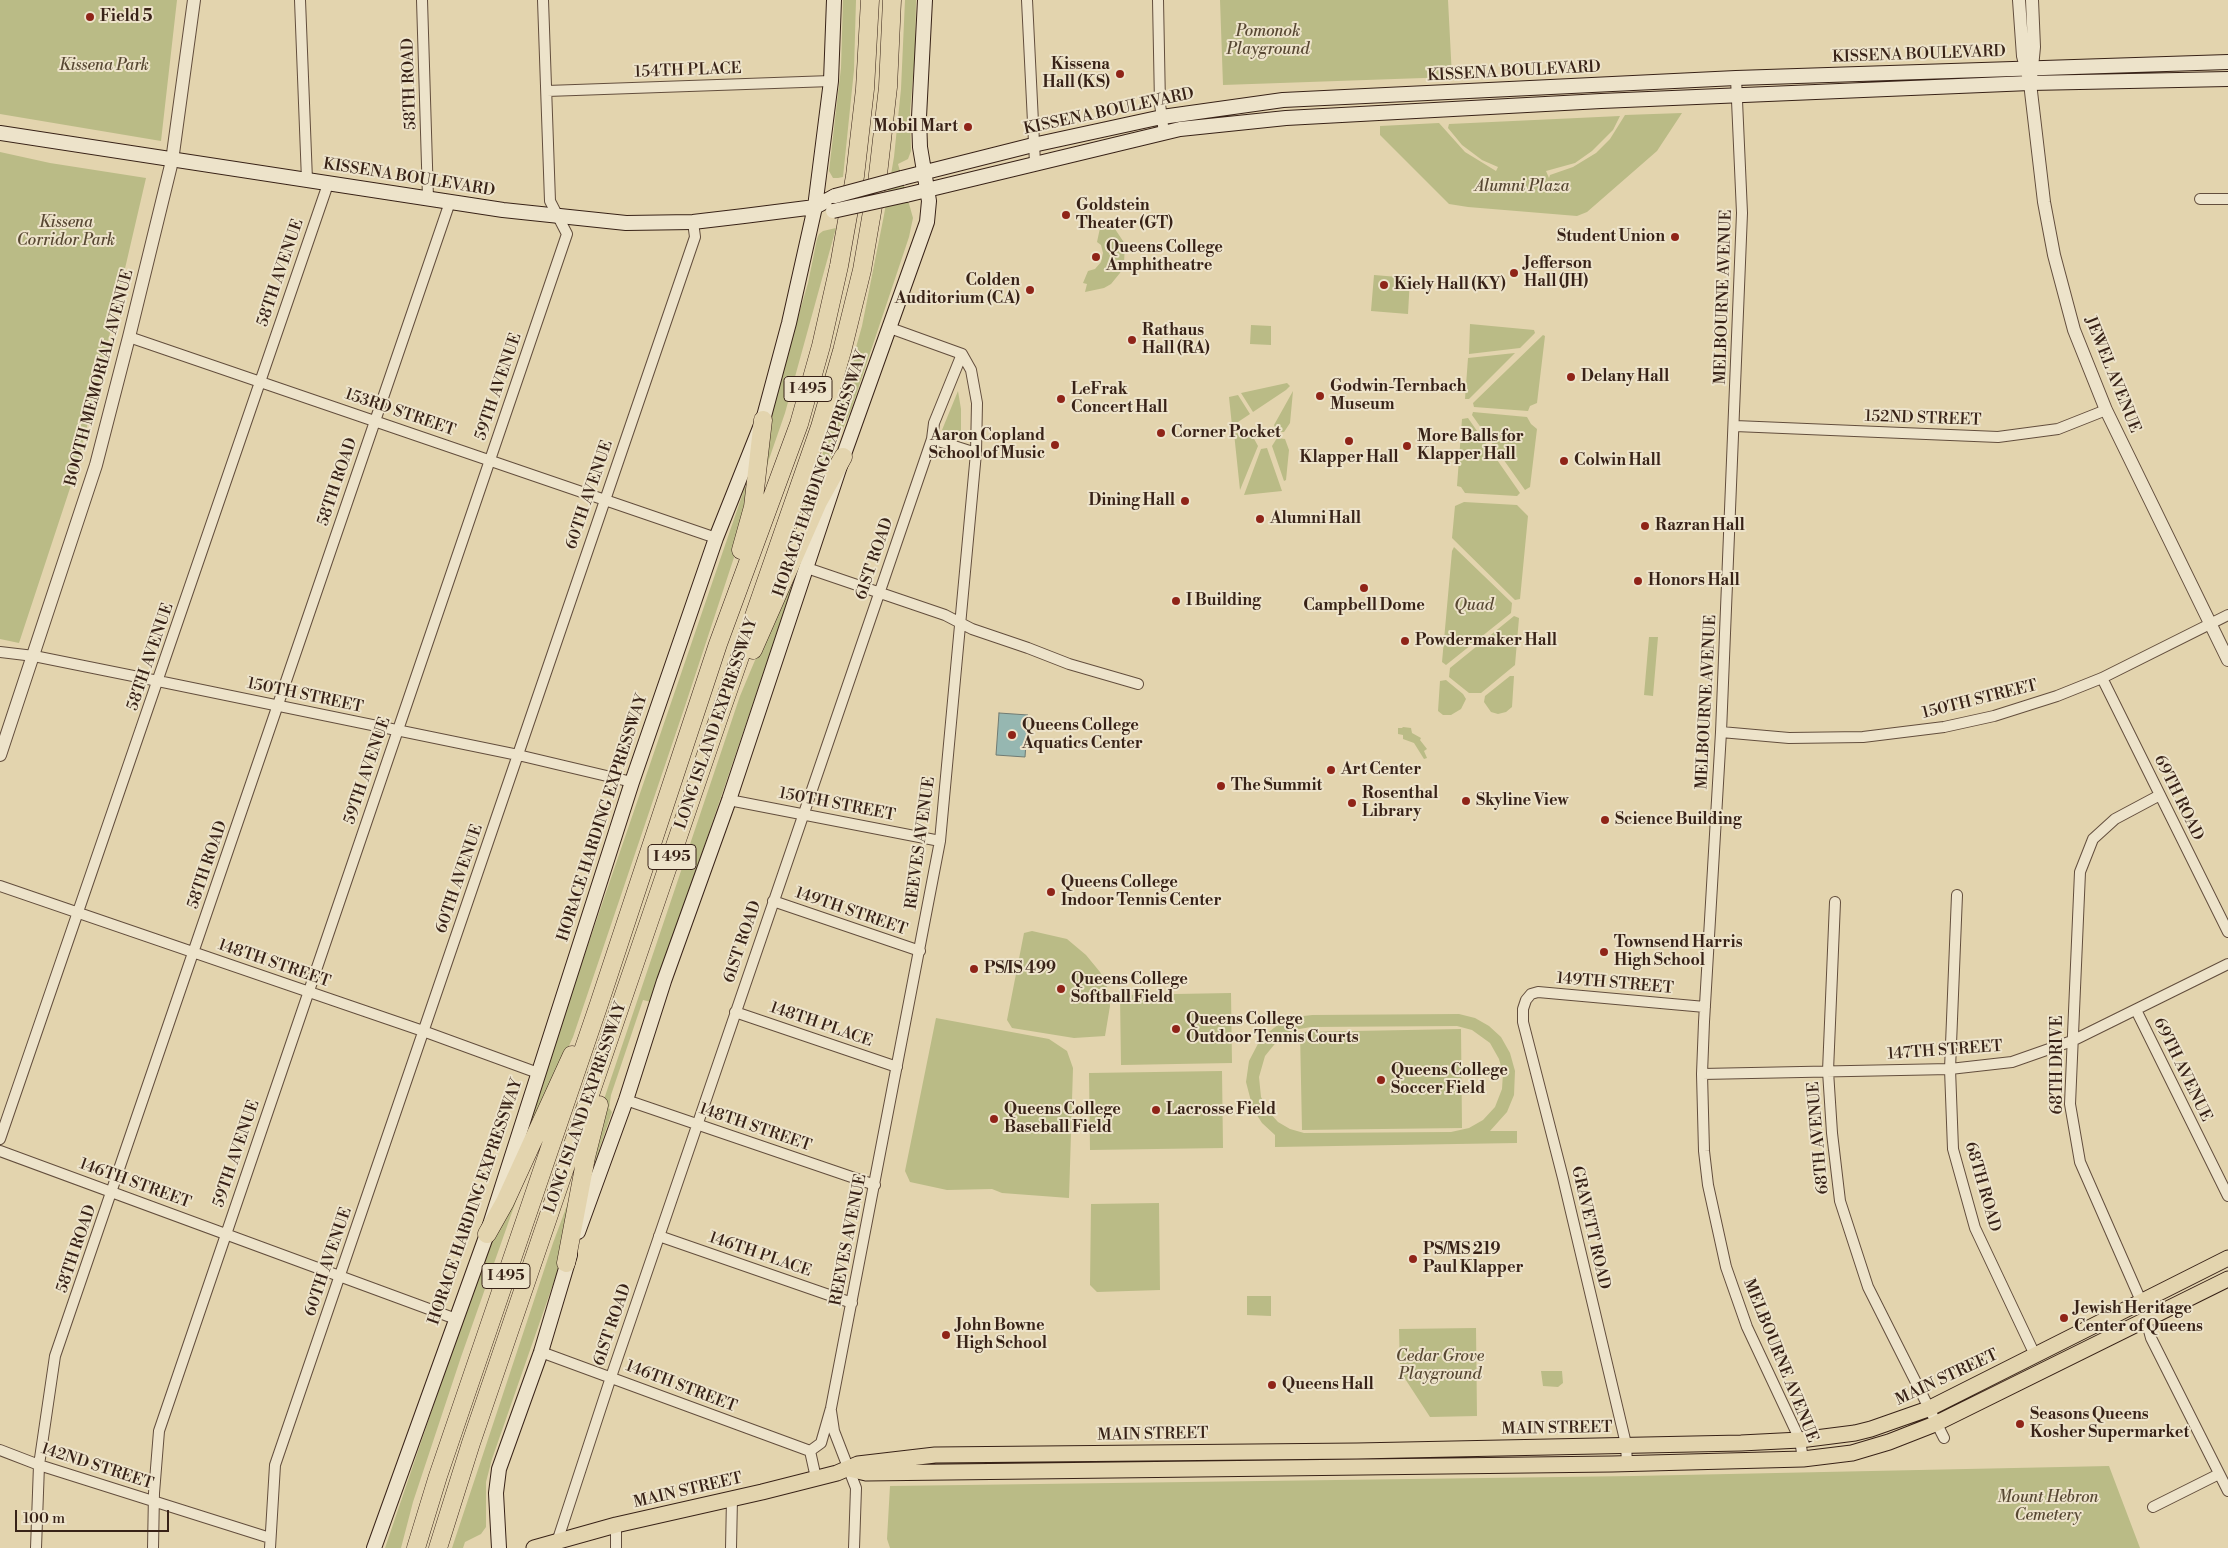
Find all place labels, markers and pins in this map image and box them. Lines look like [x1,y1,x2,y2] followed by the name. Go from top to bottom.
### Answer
[100,7,152,27] place label: Field 5
[84,11,96,23] marker: Field 5
[1043,55,1110,93] place label: Kissena Hall (KS)
[1114,68,1126,80] marker: Kissena Hall (KS)
[873,117,958,137] place label: Mobil Mart
[962,121,974,133] marker: Mobil Mart
[1076,196,1173,234] place label: Goldstein Theater (GT)
[1060,209,1072,221] marker: Goldstein Theater (GT)
[1557,227,1665,247] place label: Student Union
[1669,231,1681,243] marker: Student Union
[1106,238,1223,276] place label: Queens College Amphitheatre
[1090,251,1102,263] marker: Queens College Amphitheatre
[1524,254,1592,292] place label: Jefferson Hall (JH)
[1508,267,1520,279] marker: Jefferson Hall (JH)
[895,271,1020,309] place label: Colden Auditorium (CA)
[1394,275,1506,295] place label: Kiely Hall (KY)
[1378,279,1390,291] marker: Kiely Hall (KY)
[1024,284,1036,296] marker: Colden Auditorium (CA)
[1142,321,1210,359] place label: Rathaus Hall (RA)
[1126,334,1138,346] marker: Rathaus Hall (RA)
[1581,367,1669,387] place label: Delany Hall
[1565,371,1577,383] marker: Delany Hall
[1330,377,1466,415] place label: Godwin-Ternbach Museum
[1071,380,1168,418] place label: LeFrak Concert Hall
[1314,390,1326,402] marker: Godwin-Ternbach Museum
[1055,393,1067,405] marker: LeFrak Concert Hall
[1171,423,1281,443] place label: Corner Pocket
[929,426,1045,464] place label: Aaron Copland School of Music
[1155,427,1167,439] marker: Corner Pocket
[1417,427,1524,465] place label: More Balls for Klapper Hall
[1343,435,1355,447] marker: Klapper Hall
[1049,439,1061,451] marker: Aaron Copland School of Music
[1401,440,1413,452] marker: More Balls for Klapper Hall
[1300,448,1398,468] place label: Klapper Hall
[1574,451,1661,471] place label: Colwin Hall
[1558,455,1570,467] marker: Colwin Hall
[1088,491,1175,511] place label: Dining Hall
[1179,495,1191,507] marker: Dining Hall
[1270,509,1361,529] place label: Alumni Hall
[1254,513,1266,525] marker: Alumni Hall
[1655,516,1745,536] place label: Razran Hall
[1639,520,1651,532] marker: Razran Hall
[1648,571,1740,591] place label: Honors Hall
[1632,575,1644,587] marker: Honors Hall
[1358,582,1370,594] marker: Campbell Dome
[1186,591,1261,611] place label: I Building
[1170,595,1182,607] marker: I Building
[1303,596,1425,616] place label: Campbell Dome
[1415,631,1557,651] place label: Powdermaker Hall
[1399,635,1411,647] marker: Powdermaker Hall
[1022,716,1143,754] place label: Queens College Aquatics Center
[1006,729,1018,741] marker: Queens College Aquatics Center
[1341,760,1421,780] place label: Art Center
[1325,764,1337,776] marker: Art Center
[1231,776,1322,796] place label: The Summit
[1215,780,1227,792] marker: The Summit
[1362,784,1438,822] place label: Rosenthal Library
[1476,791,1569,811] place label: Skyline View
[1460,795,1472,807] marker: Skyline View
[1346,797,1358,809] marker: Rosenthal Library
[1615,810,1742,830] place label: Science Building
[1599,814,1611,826] marker: Science Building
[1061,873,1221,911] place label: Queens College Indoor Tennis Center
[1045,886,1057,898] marker: Queens College Indoor Tennis Center
[1614,933,1743,971] place label: Townsend Harris High School
[1598,946,1610,958] marker: Townsend Harris High School
[984,959,1056,979] place label: PS/IS 499
[968,963,980,975] marker: PS/IS 499
[1071,970,1188,1008] place label: Queens College Softball Field
[1055,983,1067,995] marker: Queens College Softball Field
[1186,1010,1359,1048] place label: Queens College Outdoor Tennis Courts
[1170,1023,1182,1035] marker: Queens College Outdoor Tennis Courts
[1391,1061,1508,1099] place label: Queens College Soccer Field
[1375,1074,1387,1086] marker: Queens College Soccer Field
[1004,1100,1121,1138] place label: Queens College Baseball Field
[1166,1100,1276,1120] place label: Lacrosse Field
[1150,1104,1162,1116] marker: Lacrosse Field
[988,1113,1000,1125] marker: Queens College Baseball Field
[1423,1240,1524,1278] place label: PS/MS 219 Paul Klapper
[1407,1253,1419,1265] marker: PS/MS 219 Paul Klapper
[2074,1299,2203,1337] place label: Jewish Heritage Center of Queens
[2058,1312,2070,1324] marker: Jewish Heritage Center of Queens
[956,1316,1047,1354] place label: John Bowne High School
[940,1329,952,1341] marker: John Bowne High School
[1282,1375,1374,1395] place label: Queens Hall
[1266,1379,1278,1391] marker: Queens Hall
[2030,1405,2189,1443] place label: Seasons Queens Kosher Supermarket
[2014,1418,2026,1430] marker: Seasons Queens Kosher Supermarket

